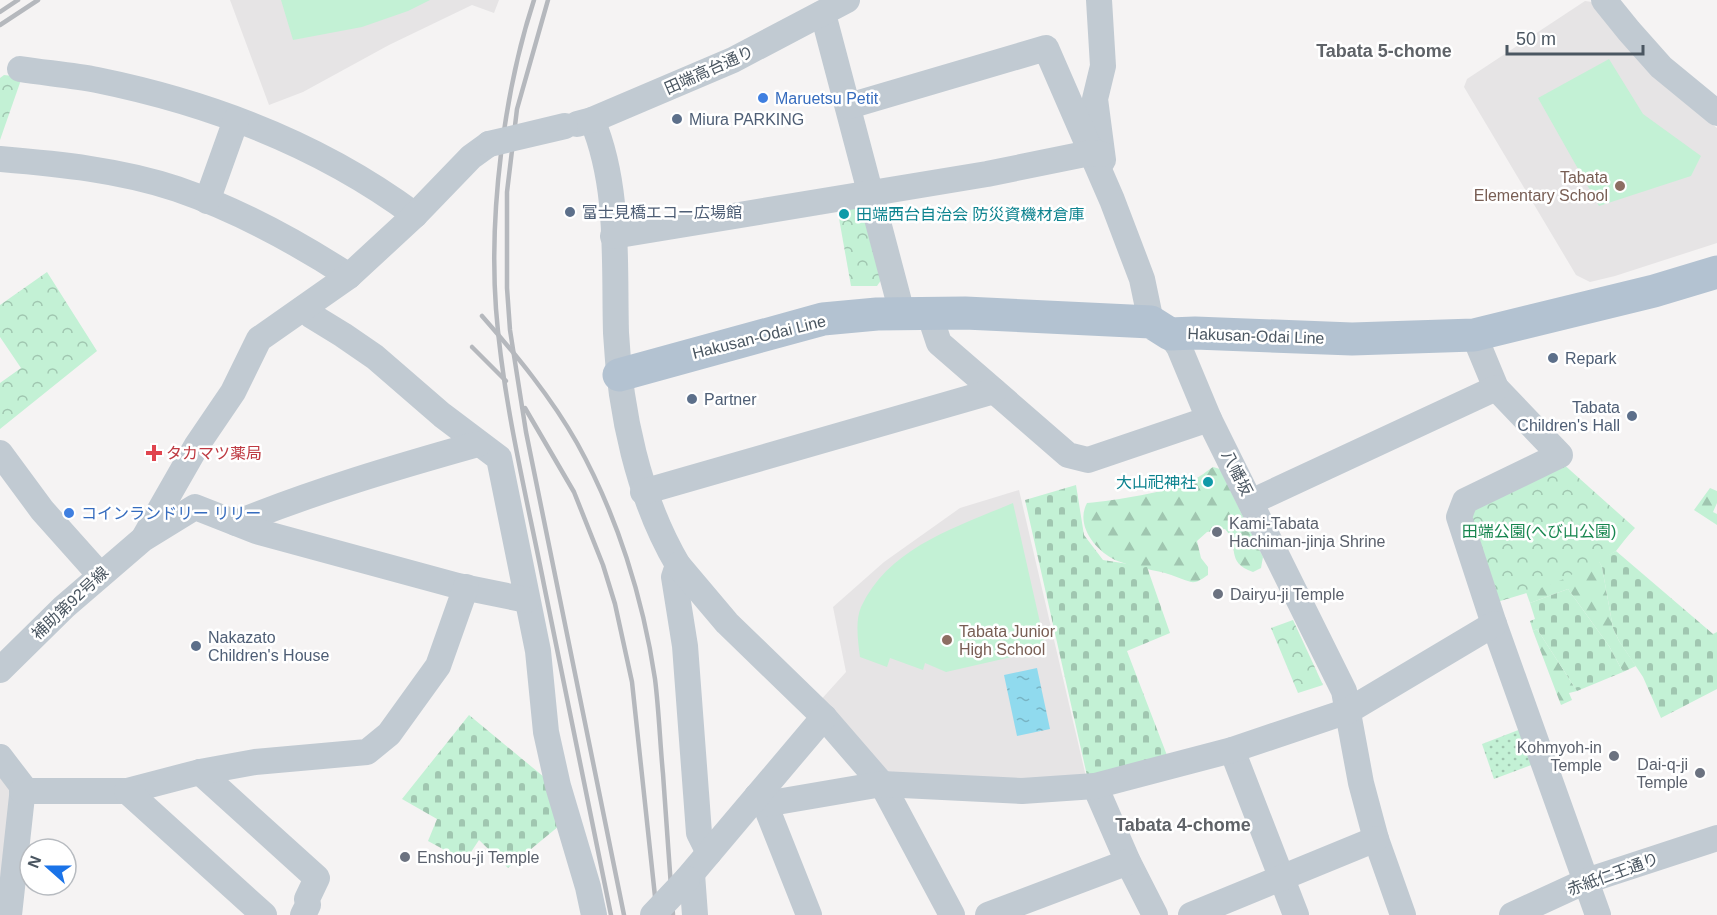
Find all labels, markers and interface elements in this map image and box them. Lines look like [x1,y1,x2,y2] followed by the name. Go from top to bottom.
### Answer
[1507,18,1644,56] scale bar
[1516,29,1556,49] text: 50 m
[1316,41,1452,61] district label: Tabata 5-chome
[662,43,756,97] street label: 田端高台通り
[775,90,879,107] place label: Maruetsu Petit
[756,91,770,105] marker: Maruetsu Petit
[689,111,804,128] place label: Miura PARKING
[670,112,684,126] marker: Miura PARKING
[1474,169,1608,204] place label: Tabata Elementary School
[1613,179,1627,193] marker: Tabata Elementary School
[582,204,742,221] place label: 富士見橋エコー広場館
[563,205,577,219] marker: 富士見橋エコー広場館
[856,206,1084,223] place label: 田端西台自治会 防災資機材倉庫
[837,207,851,221] marker: 田端西台自治会 防災資機材倉庫
[690,312,828,362] street label: Hakusan-Odai Line
[1187,325,1325,347] street label: Hakusan-Odai Line
[1565,350,1618,367] place label: Repark
[1546,351,1560,365] marker: Repark
[704,391,757,408] place label: Partner
[685,392,699,406] marker: Partner
[1517,399,1620,434] place label: Tabata Children's Hall
[1625,409,1639,423] marker: Tabata Children's Hall
[166,445,262,462] place label: タカマツ薬局
[147,446,161,460] marker: タカマツ薬局
[1219,448,1255,498] street label: 八幡坂
[1116,474,1196,491] place label: 大山祀神社
[1201,475,1215,489] marker: 大山祀神社
[81,505,261,522] place label: コインランドリー リリー
[62,506,76,520] marker: コインランドリー リリー
[1229,515,1386,550] place label: Kami-Tabata Hachiman-jinja Shrine
[1462,523,1616,540] park label: 田端公園(へび山公園)
[1210,525,1224,539] marker: Kami-Tabata Hachiman-jinja Shrine
[28,563,112,643] street label: 補助第92号線
[1230,586,1345,603] place label: Dairyu-ji Temple
[1211,587,1225,601] marker: Dairyu-ji Temple
[959,623,1056,658] place label: Tabata Junior High School
[208,629,329,664] place label: Nakazato Children's House
[940,633,954,647] marker: Tabata Junior High School
[189,639,203,653] marker: Nakazato Children's House
[1517,739,1602,774] place label: Kohmyoh-in Temple
[1607,749,1621,763] marker: Kohmyoh-in Temple
[1636,756,1688,791] place label: Dai-q-ji Temple
[1693,766,1707,780] marker: Dai-q-ji Temple
[1115,815,1251,835] district label: Tabata 4-chome
[18,837,78,897] north arrow
[417,849,540,866] place label: Enshou-ji Temple
[398,850,412,864] marker: Enshou-ji Temple
[1565,850,1661,898] street label: 赤紙仁王通り
[24,853,44,870] text: N

